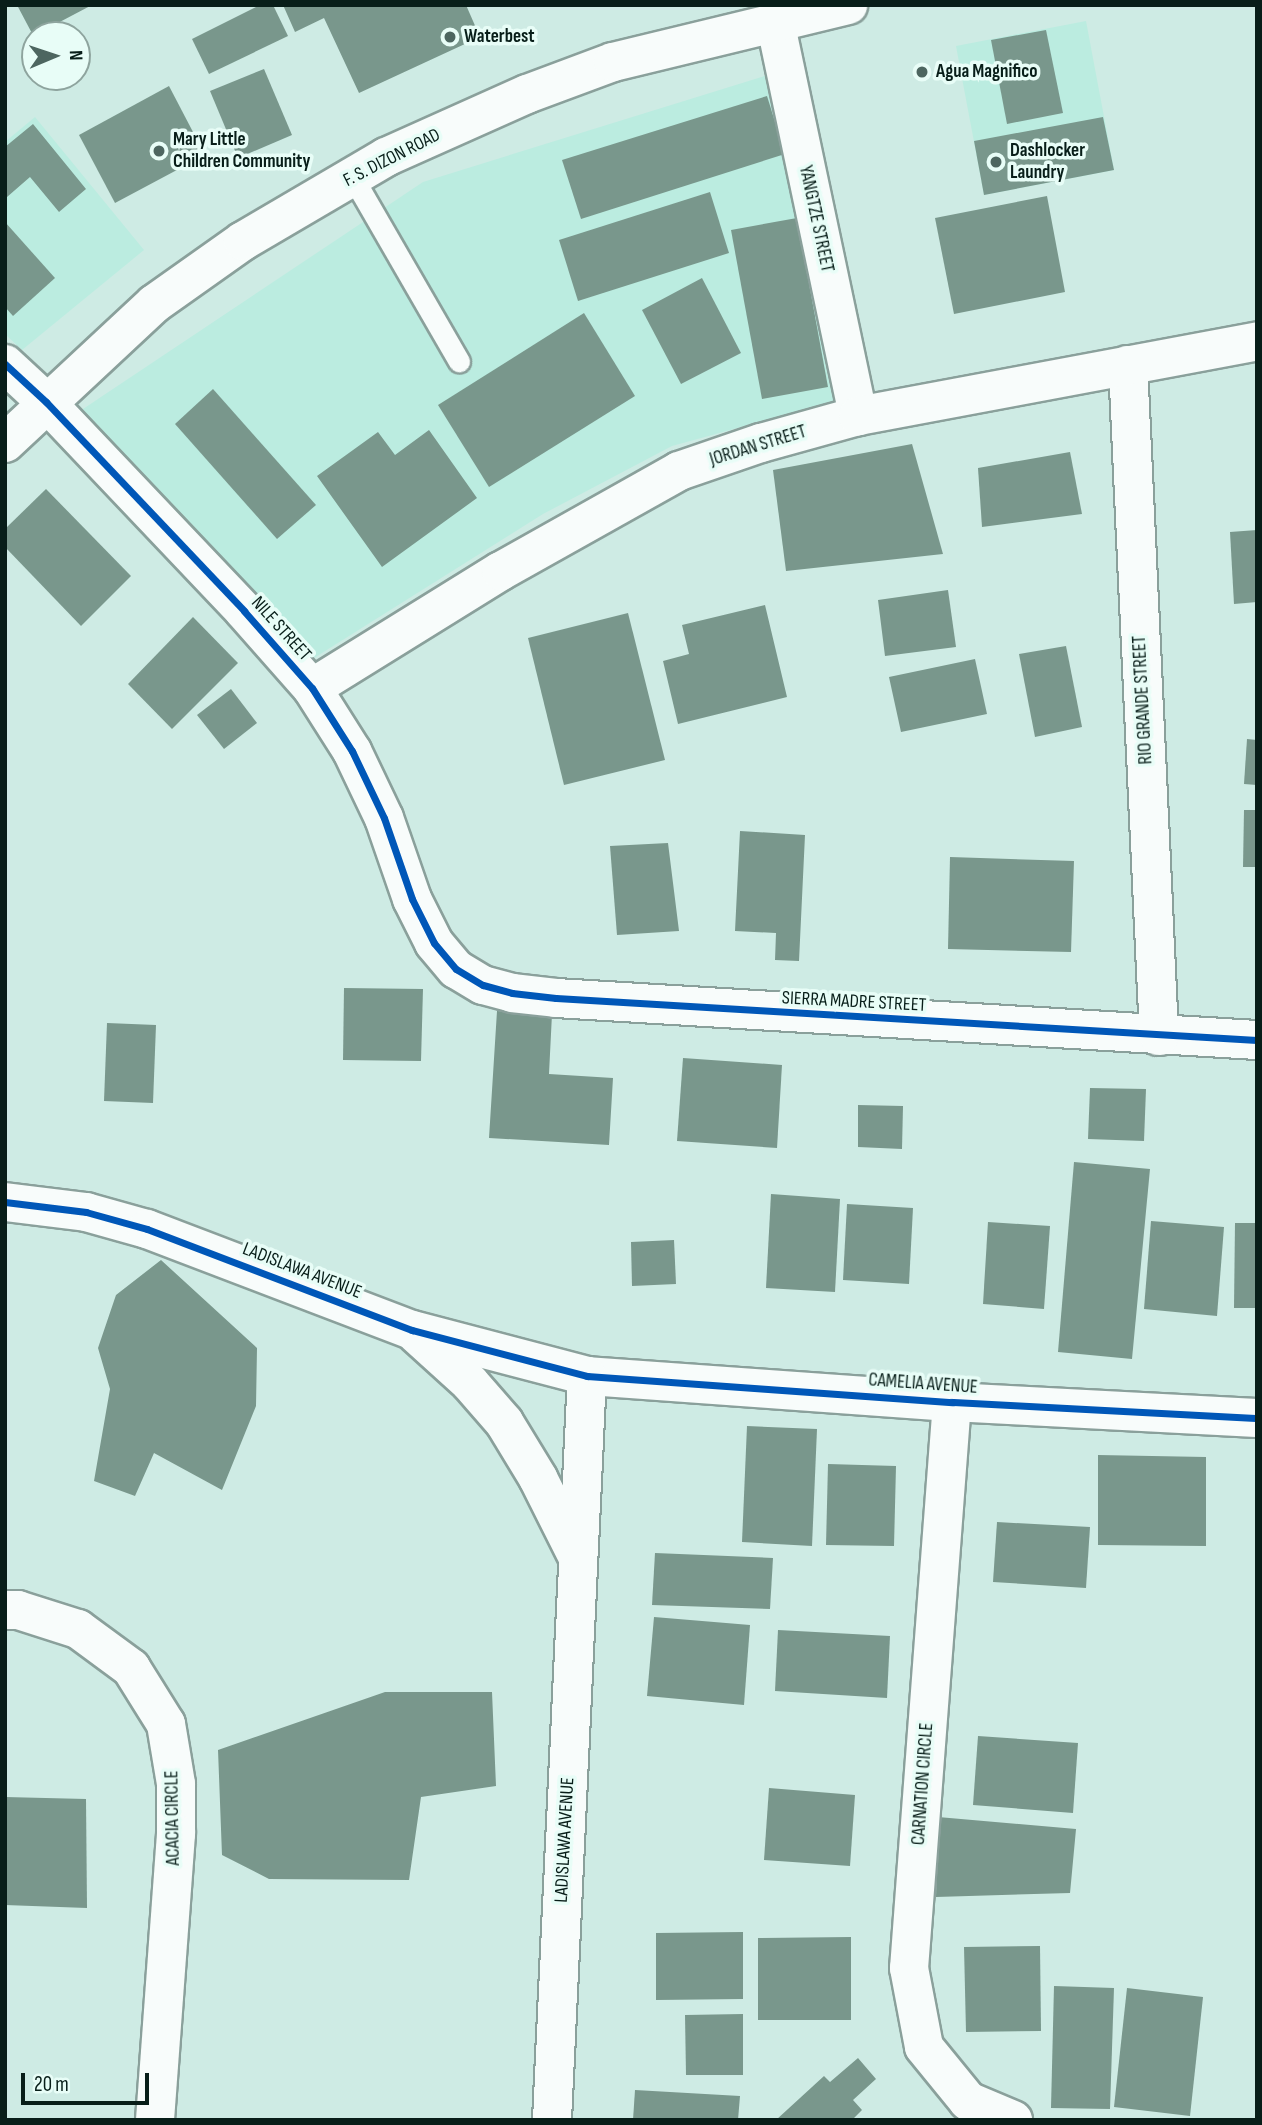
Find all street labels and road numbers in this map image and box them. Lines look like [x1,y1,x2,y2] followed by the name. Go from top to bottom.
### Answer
[340,124,444,192] street label: F. S. DIZON ROAD
[794,164,838,274] street label: YANGTZE STREET
[707,421,809,471] street label: JORDAN STREET
[246,592,316,666] street label: NILE STREET
[1128,635,1158,765] street label: RIO GRANDE STREET
[781,987,927,1017] street label: SIERRA MADRE STREET
[239,1238,365,1304] street label: LADISLAWA AVENUE
[868,1369,978,1399] street label: CAMELIA AVENUE
[907,1722,939,1846] street label: CARNATION CIRCLE
[161,1770,185,1866] street label: ACACIA CIRCLE
[550,1777,580,1903] street label: LADISLAWA AVENUE

